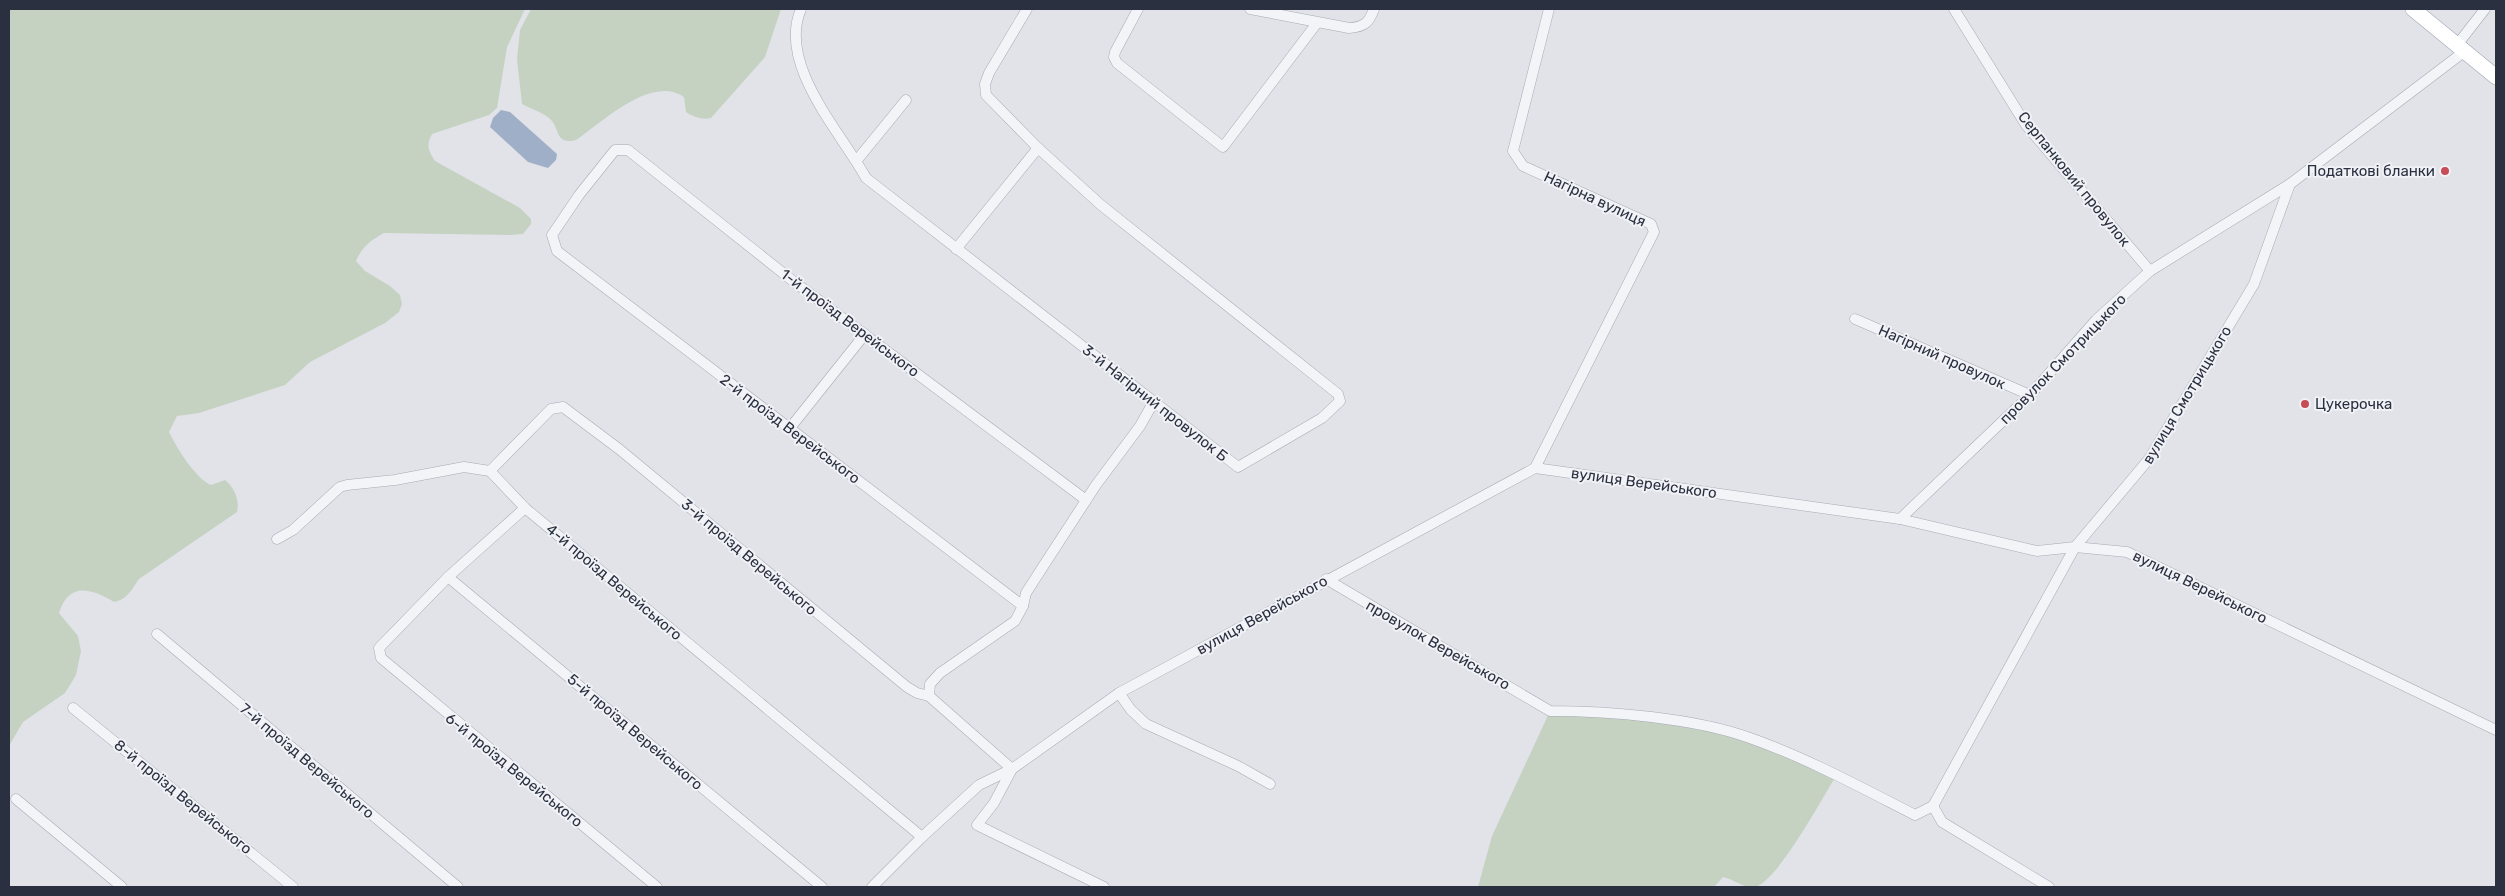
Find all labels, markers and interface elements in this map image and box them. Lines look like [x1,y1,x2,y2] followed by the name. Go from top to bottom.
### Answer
[2014,108,2134,250] street label: Серпанковий провулок
[2307,162,2435,180] place label: Податкові бланки
[2439,165,2451,177] marker: Податкові бланки
[1541,167,1649,231] street label: Нагірна вулиця
[777,265,923,381] street label: 1-й проїзд Верейського
[1996,290,2130,428] street label: провулок Смотрицького
[1876,321,2008,393] street label: Нагірний провулок
[2139,323,2235,467] street label: вулиця Смотрицького
[1079,341,1232,466] street label: 3-й Нагірний провулок Б
[716,370,864,488] street label: 2-й проїзд Верейського
[2315,395,2392,413] place label: Цукерочка
[2299,398,2311,410] marker: Цукерочка
[1570,464,1718,502] street label: вулиця Верейського
[678,495,820,619] street label: 3-й проїзд Верейського
[542,520,686,644] street label: 4-й проїзд Верейського
[2130,547,2270,627] street label: вулиця Верейського
[1193,571,1331,659] street label: вулиця Верейського
[1363,596,1513,694] street label: провулок Верейського
[564,670,706,794] street label: 5-й проїзд Верейського
[236,700,378,822] street label: 7-й проїзд Верейського
[442,709,586,831] street label: 6-й проїзд Верейського
[111,736,255,858] street label: 8-й проїзд Верейського

